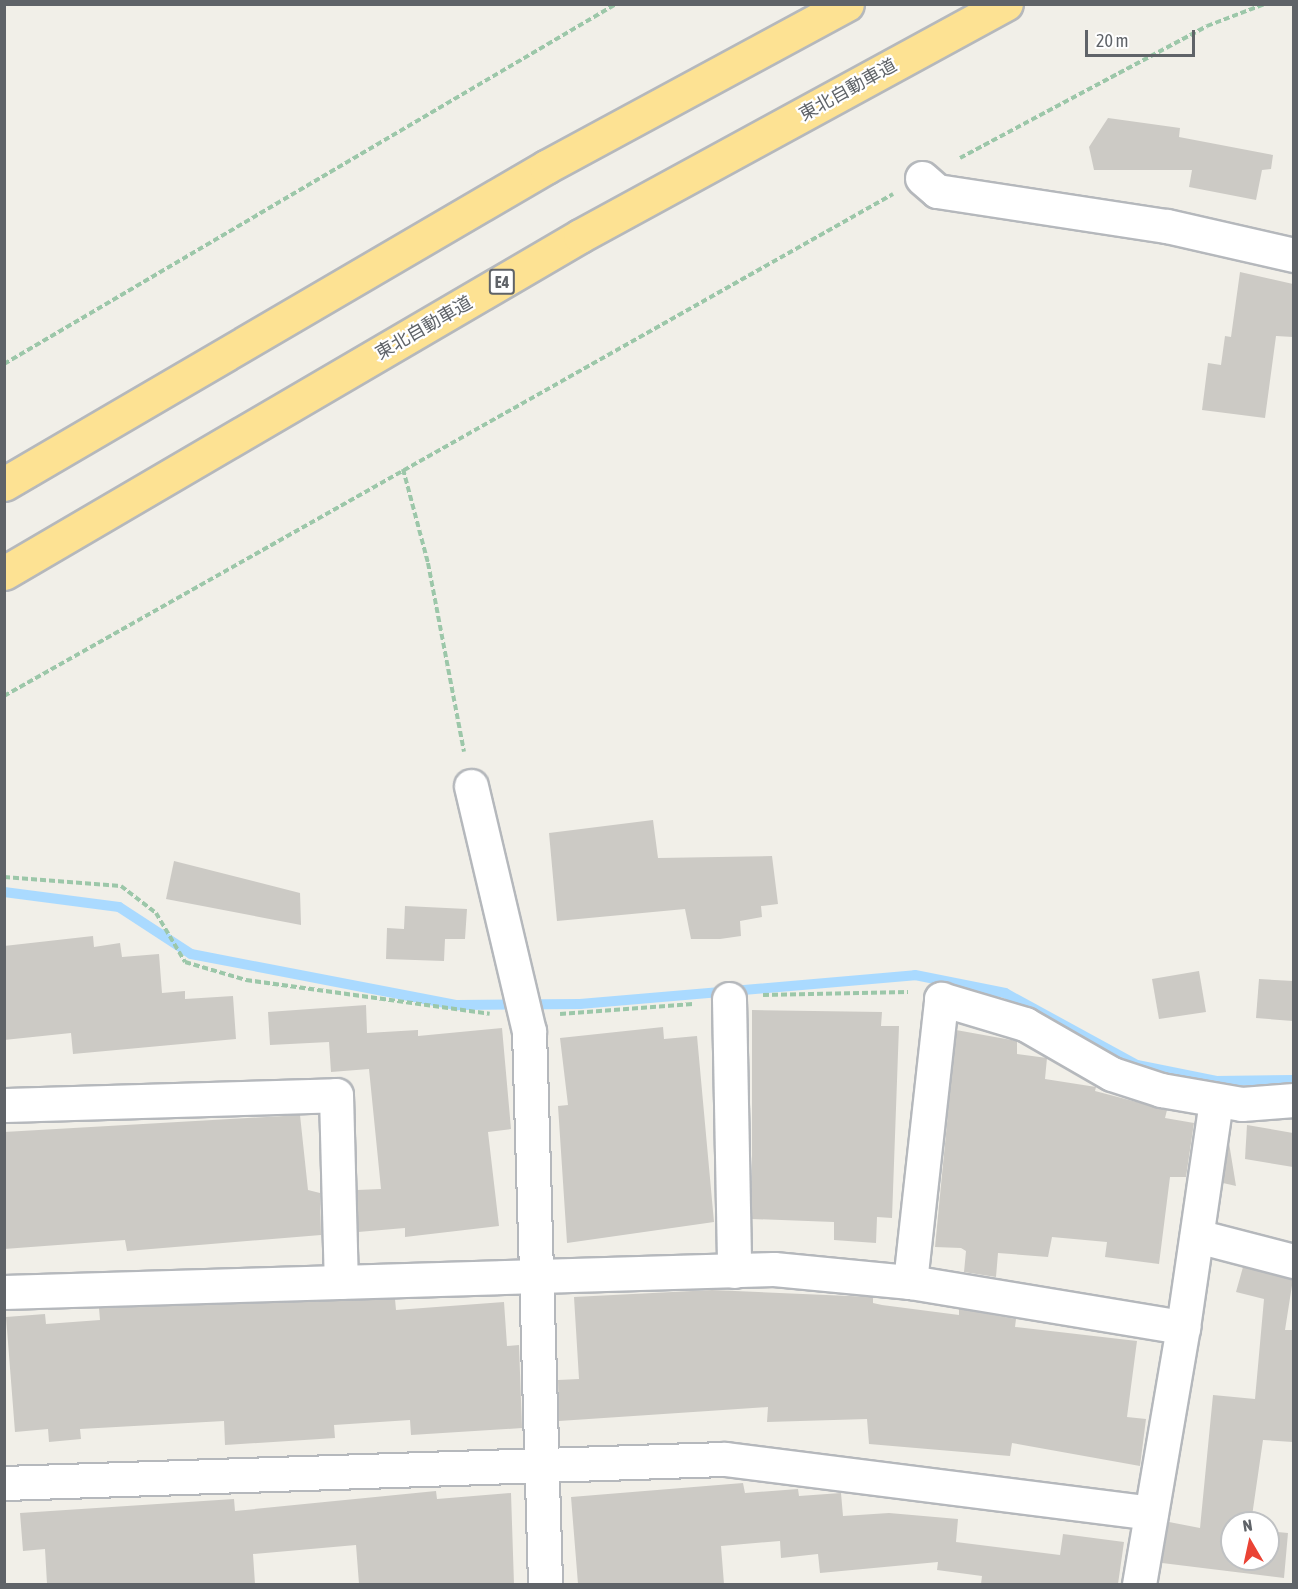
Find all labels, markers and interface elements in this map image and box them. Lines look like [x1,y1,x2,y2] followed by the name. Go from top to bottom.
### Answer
[1088,18,1198,56] scale bar
[1096,30,1128,51] text: 20 m
[796,54,900,126] street label: 東北自動車道
[488,269,516,295] road number: E4
[372,292,476,364] street label: 東北自動車道
[1220,1511,1280,1571] north arrow
[1241,1516,1254,1535] text: N

